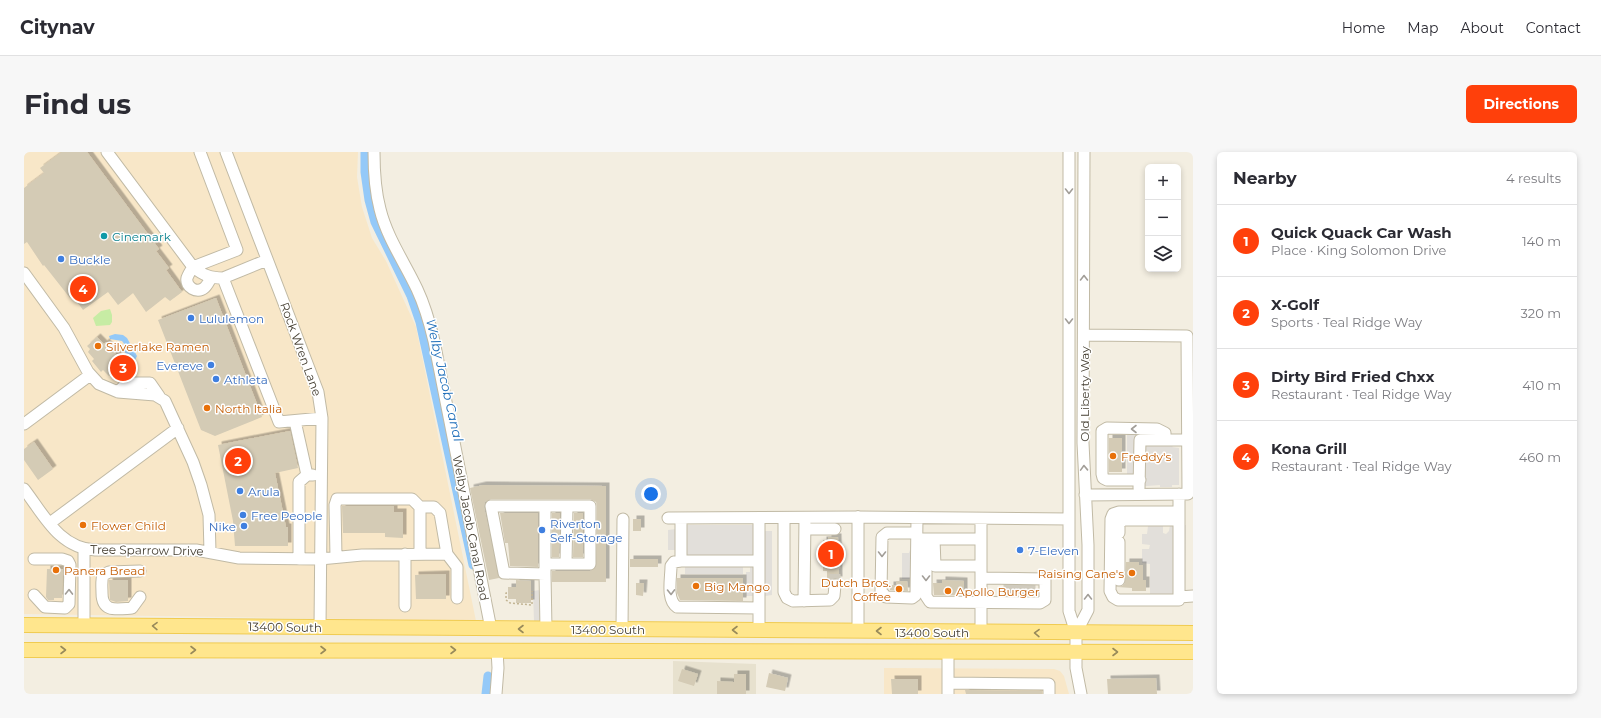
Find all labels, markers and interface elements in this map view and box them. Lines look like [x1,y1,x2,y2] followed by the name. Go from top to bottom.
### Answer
[20,16,95,39] text: Citynav
[1342,19,1385,37] text: Home
[1407,19,1438,37] text: Map
[1460,19,1504,37] text: About
[1526,19,1581,37] text: Contact
[1466,85,1577,123] button: Directions
[24,87,131,121] text: Find us
[1145,164,1181,272] map controls
[1145,164,1181,200] button: +
[1233,168,1297,188] text: Nearby
[1506,170,1561,186] text: 4 results
[1065,188,1073,194] one-way arrow
[1145,200,1181,236] button: −
[1271,223,1452,242] text: Quick Quack Car Wash
[112,229,172,244] place label: Cinemark
[99,231,109,241] marker: Cinemark
[1243,233,1249,249] text: 1
[1522,233,1561,249] text: 140 m
[1145,236,1181,272] button: layers
[1271,242,1446,258] text: Place · King Solomon Drive
[69,252,110,267] place label: Buckle
[56,254,66,264] marker: Buckle
[70,274,96,304] pin: 4
[1080,275,1088,281] one-way arrow
[1271,295,1319,314] text: X-Golf
[277,300,325,398] street label: Rock Wren Lane
[1242,305,1250,321] text: 2
[1521,305,1561,321] text: 320 m
[199,311,264,326] place label: Lululemon
[186,313,196,323] marker: Lululemon
[1271,314,1422,330] text: Sports · Teal Ridge Way
[423,317,467,443] water label: Welby Jacob Canal
[1065,318,1073,324] one-way arrow
[106,339,210,354] place label: Silverlake Ramen
[93,341,103,351] marker: Silverlake Ramen
[1077,346,1092,442] street label: Old Liberty Way
[110,353,136,383] pin: 3
[156,358,203,373] place label: Evereve
[206,360,216,370] marker: Evereve
[1271,367,1434,386] text: Dirty Bird Fried Chxx
[224,372,268,387] place label: Athleta
[211,374,221,384] marker: Athleta
[1242,377,1250,393] text: 3
[1522,377,1561,393] text: 410 m
[1271,386,1452,402] text: Restaurant · Teal Ridge Way
[215,401,282,416] place label: North Italia
[202,403,212,413] marker: North Italia
[1131,425,1137,433] one-way arrow
[1271,439,1347,458] text: Kona Grill
[225,446,251,476] pin: 2
[1121,449,1172,464] place label: Freddy's
[1242,449,1250,465] text: 4
[1519,449,1561,465] text: 460 m
[1108,451,1118,461] marker: Freddy's
[450,454,492,602] street label: Welby Jacob Canal Road
[1271,458,1452,474] text: Restaurant · Teal Ridge Way
[1080,464,1088,470] one-way arrow
[248,484,280,499] place label: Arula
[641,484,661,504] your location
[235,486,245,496] marker: Arula
[251,508,323,523] place label: Free People
[238,510,248,520] marker: Free People
[550,516,623,545] place label: Riverton Self-Storage
[91,518,166,533] place label: Flower Child
[209,519,236,534] place label: Nike
[78,520,88,530] marker: Flower Child
[239,521,249,531] marker: Nike
[537,525,547,535] marker: Riverton Self-Storage
[818,539,844,569] pin: 1
[90,542,204,558] street label: Tree Sparrow Drive
[1028,543,1079,558] place label: 7-Eleven
[1015,545,1025,555] marker: 7-Eleven
[878,551,886,557] one-way arrow
[64,563,145,578] place label: Panera Bread
[51,565,61,575] marker: Panera Bread
[1038,566,1124,581] place label: Raising Cane's
[1127,568,1137,578] marker: Raising Cane's
[821,575,891,604] place label: Dutch Bros. Coffee
[922,575,930,581] one-way arrow
[704,579,770,594] place label: Big Mango
[691,581,701,591] marker: Big Mango
[894,584,904,594] marker: Dutch Bros. Coffee
[956,584,1040,599] place label: Apollo Burger
[943,586,953,596] marker: Apollo Burger
[65,589,74,595] one-way arrow
[667,589,675,595] one-way arrow
[1084,594,1092,600] one-way arrow
[248,619,322,635] street label: 13400 South
[152,622,158,630] one-way arrow
[571,622,645,637] street label: 13400 South
[518,625,524,633] one-way arrow
[895,625,969,640] street label: 13400 South
[732,626,738,634] one-way arrow
[876,627,882,635] one-way arrow
[1034,629,1040,637] one-way arrow
[60,646,66,654] one-way arrow
[190,646,196,654] one-way arrow
[320,646,326,654] one-way arrow
[450,646,456,654] one-way arrow
[1112,648,1118,656] one-way arrow

